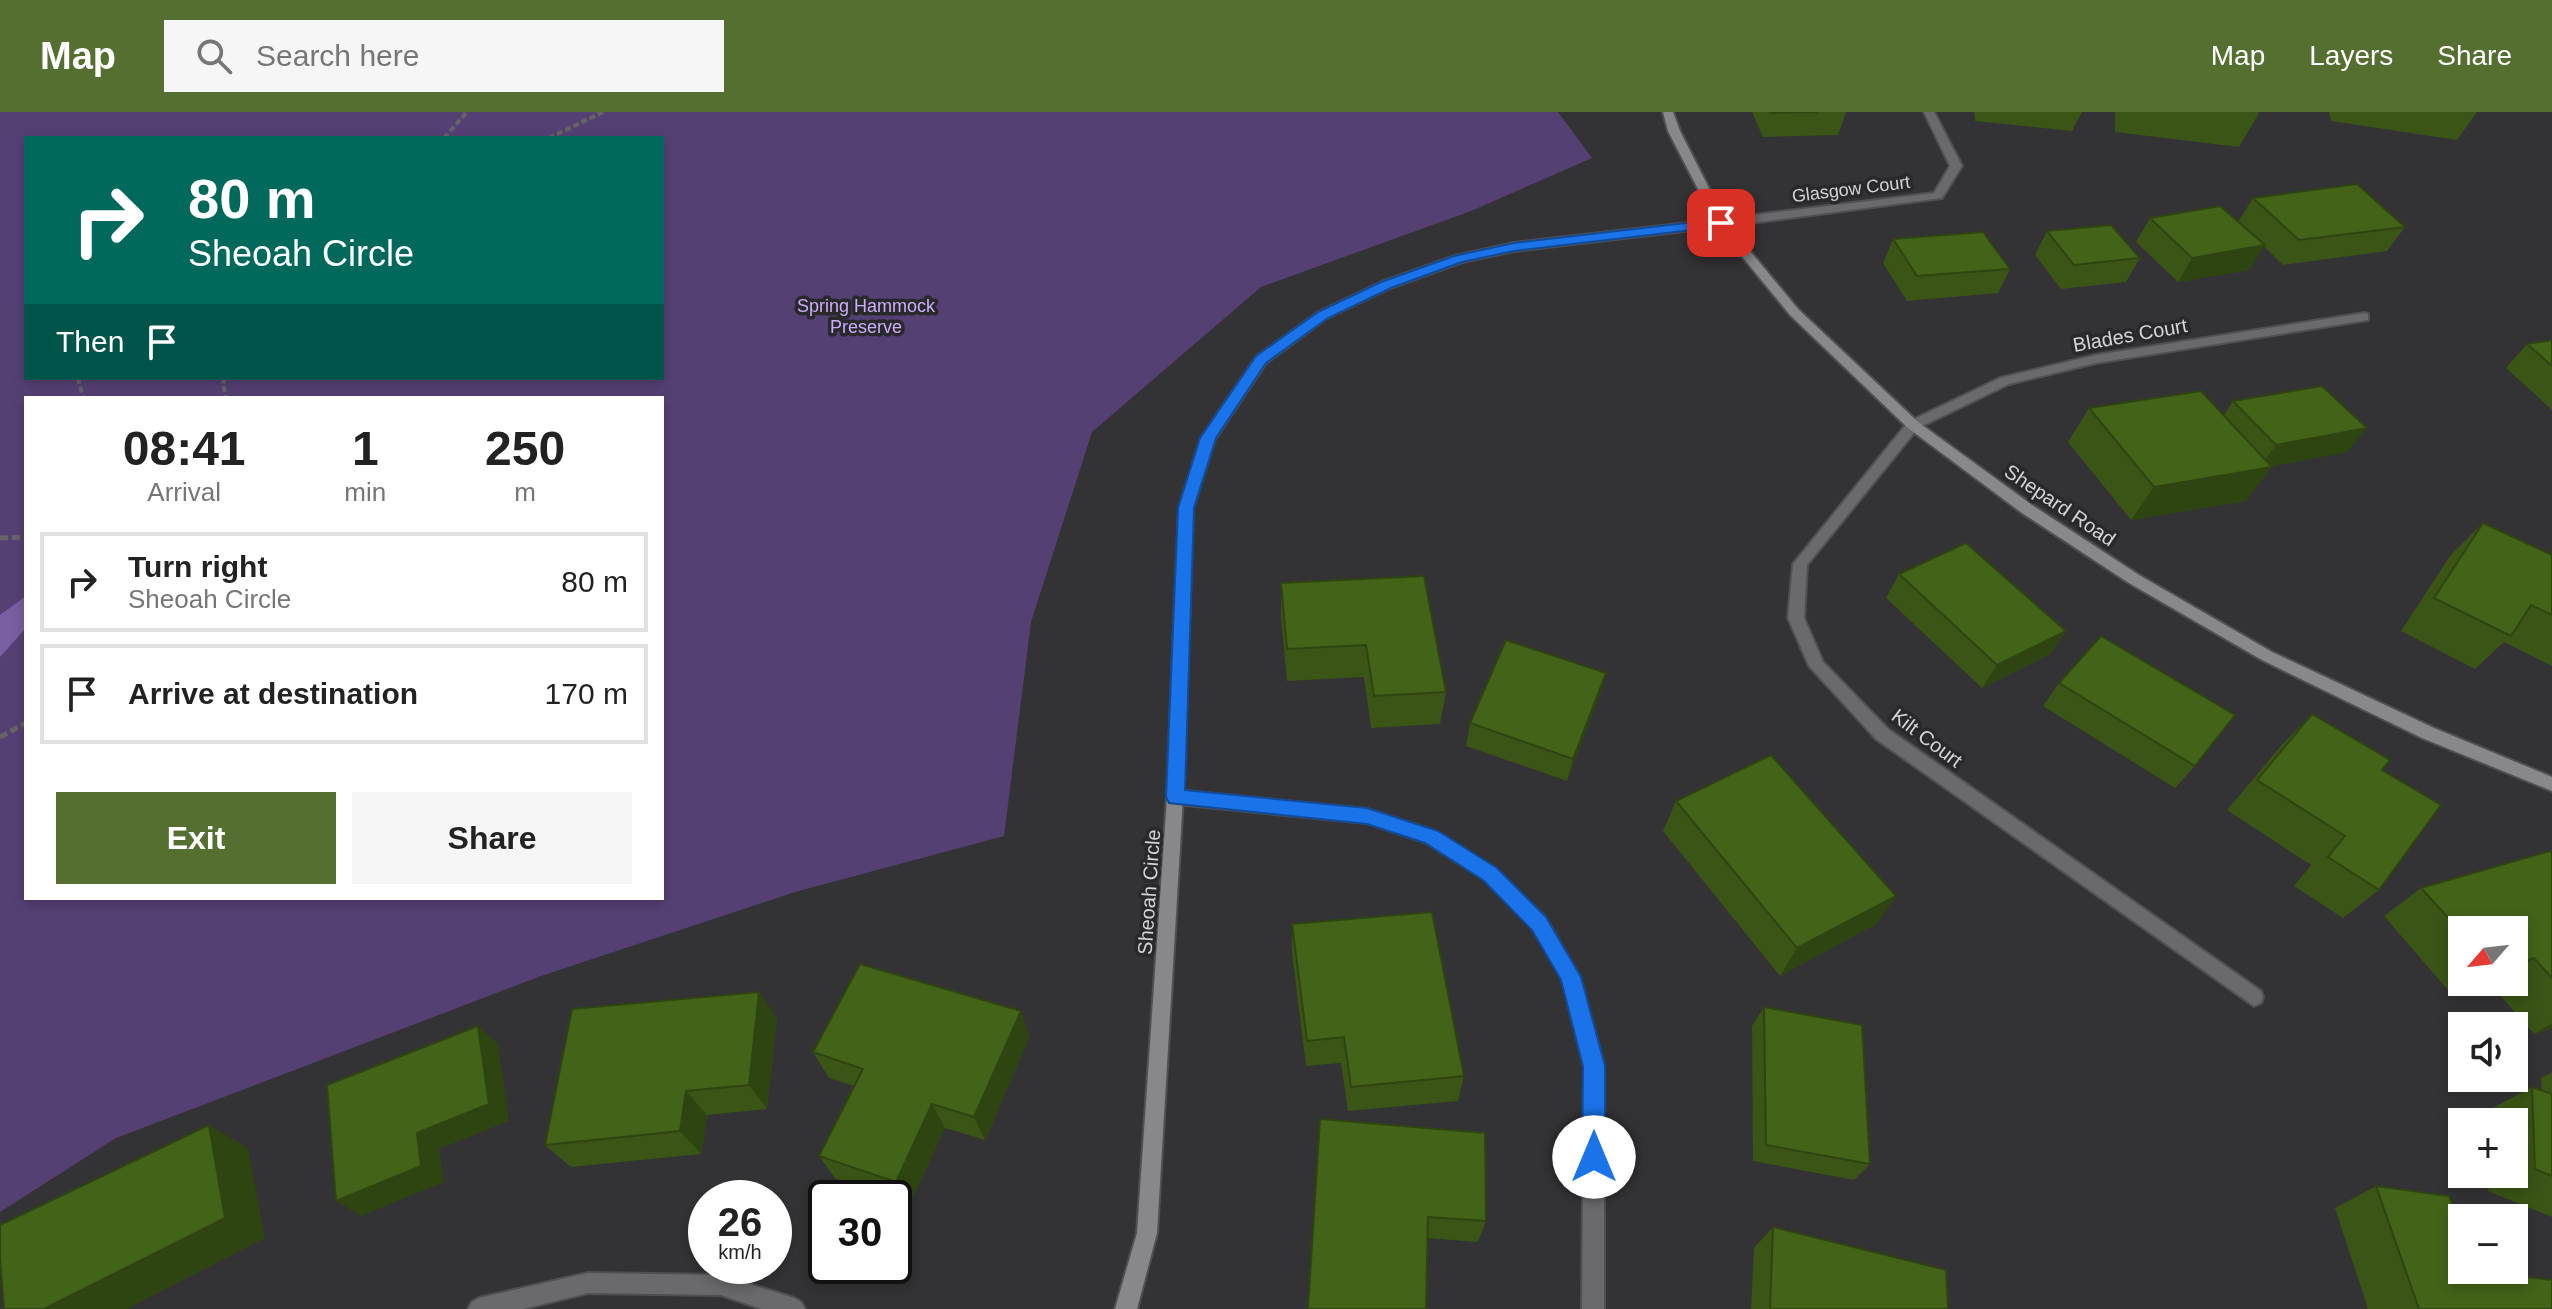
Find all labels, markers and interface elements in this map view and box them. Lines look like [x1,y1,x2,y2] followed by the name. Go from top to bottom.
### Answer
[164,20,724,92] search box
[192,34,236,78] icon: search
[40,35,116,77] text: Map
[256,39,419,72] text: Search here
[2211,40,2265,71] text: Map
[2309,40,2393,71] text: Layers
[2437,40,2512,71] text: Share
[188,167,316,230] text: 80 m
[56,168,160,272] icon: right
[1791,172,1911,206] street label: Glasgow Court
[1687,189,1755,257] pin
[1699,201,1743,245] icon: arrive
[188,233,414,274] text: Sheoah Circle
[797,296,936,337] park label: Spring Hammock Preserve
[2071,314,2189,356] street label: Blades Court
[140,320,184,364] icon: arrive
[56,325,124,358] text: Then
[123,422,246,475] text: 08:41
[352,422,379,475] text: 1
[485,422,565,475] text: 250
[2000,460,2120,550] street label: Shepard Road
[147,477,221,507] text: Arrival
[344,477,386,507] text: min
[514,477,536,507] text: m
[128,550,267,583] text: Turn right
[60,560,104,604] icon: right
[561,565,628,598] text: 80 m
[128,584,291,614] text: Sheoah Circle
[60,672,104,716] icon: arrive
[128,677,418,710] text: Arrive at destination
[545,677,628,710] text: 170 m
[1888,704,1967,772] street label: Kilt Court
[56,792,336,884] button: Exit
[352,792,632,884] button: Share
[1134,829,1164,955] street label: Sheoah Circle
[2448,916,2528,996] north arrow
[2448,916,2528,1284] map controls
[2448,1012,2528,1092] button: sound
[2448,1108,2528,1188] button: +
[1552,1115,1636,1199] position arrow
[808,1180,912,1284] speed limit sign: 30
[718,1200,762,1244] text: 26
[2448,1204,2528,1284] button: −
[718,1241,762,1263] text: km/h

